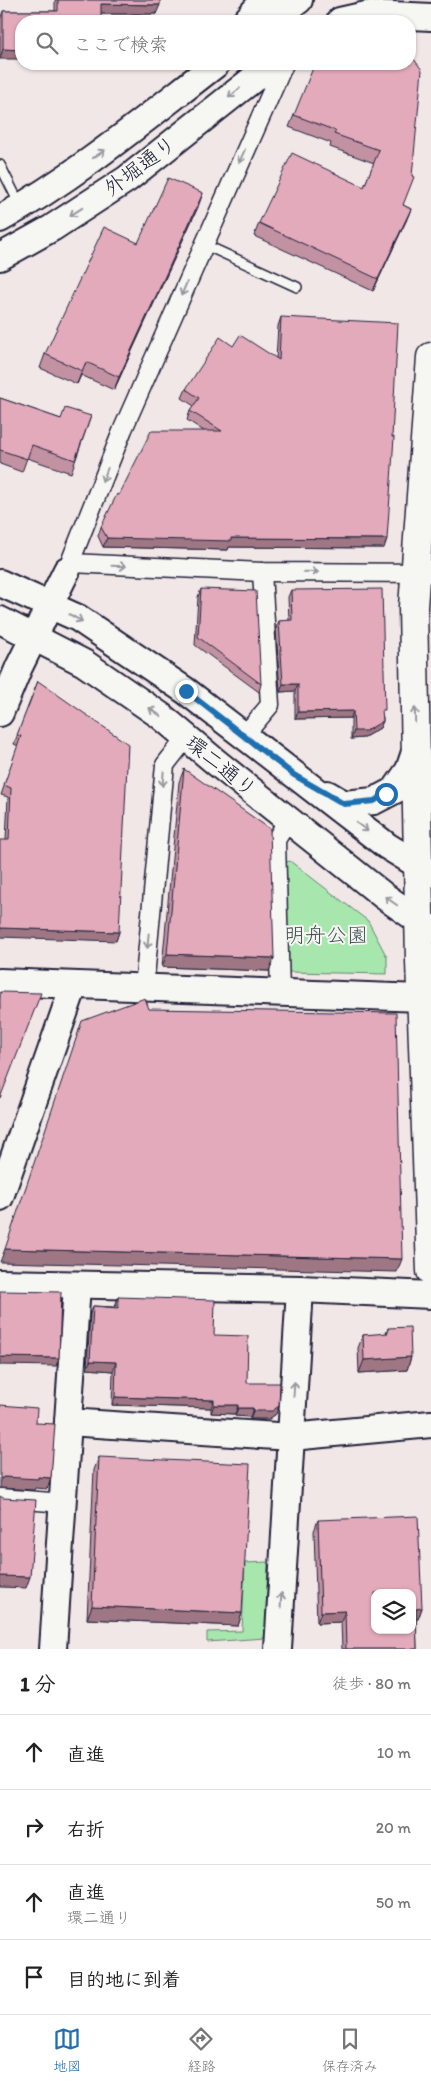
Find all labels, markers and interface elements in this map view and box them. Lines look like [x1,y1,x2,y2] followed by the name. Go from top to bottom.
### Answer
[15,15,416,70] search box
[33,29,61,57] icon: search
[73,33,168,56] text: ここで検索
[227,88,240,99] one-way arrow
[99,130,181,201] street label: 外堀通り
[237,148,246,163] one-way arrow
[92,149,106,159] one-way arrow
[69,207,83,217] one-way arrow
[179,281,188,296] one-way arrow
[100,467,109,482] one-way arrow
[111,561,127,571] one-way arrow
[302,567,319,577] one-way arrow
[69,613,84,623] one-way arrow
[175,680,198,703] route end
[148,707,162,717] one-way arrow
[411,707,420,723] one-way arrow
[181,729,262,802] street label: 環二通り
[159,771,168,787] one-way arrow
[375,783,398,806] route start
[356,822,369,833] one-way arrow
[384,896,398,906] one-way arrow
[284,922,368,947] park label: 明舟公園
[144,932,153,948] one-way arrow
[289,1381,299,1397] one-way arrow
[371,1589,416,1634] map controls
[371,1589,416,1634] button: layers
[277,1593,286,1609] one-way arrow
[20,1671,55,1696] text: 1 分
[332,1674,411,1693] text: 徒歩 · 80 m
[20,1738,48,1766] icon: ahead
[67,1743,105,1766] text: 直進
[377,1743,411,1762] text: 10 m
[20,1813,48,1841] icon: right
[67,1818,105,1841] text: 右折
[376,1818,411,1837] text: 20 m
[67,1881,105,1904] text: 直進
[20,1888,48,1916] icon: ahead
[376,1893,411,1912] text: 50 m
[67,1908,131,1927] text: 環二通り
[20,1963,48,1991] icon: arrive
[67,1968,181,1991] text: 目的地に到着
[53,2025,81,2075] tab: 地図
[187,2025,215,2075] tab: 経路
[322,2025,378,2075] tab: 保存済み

